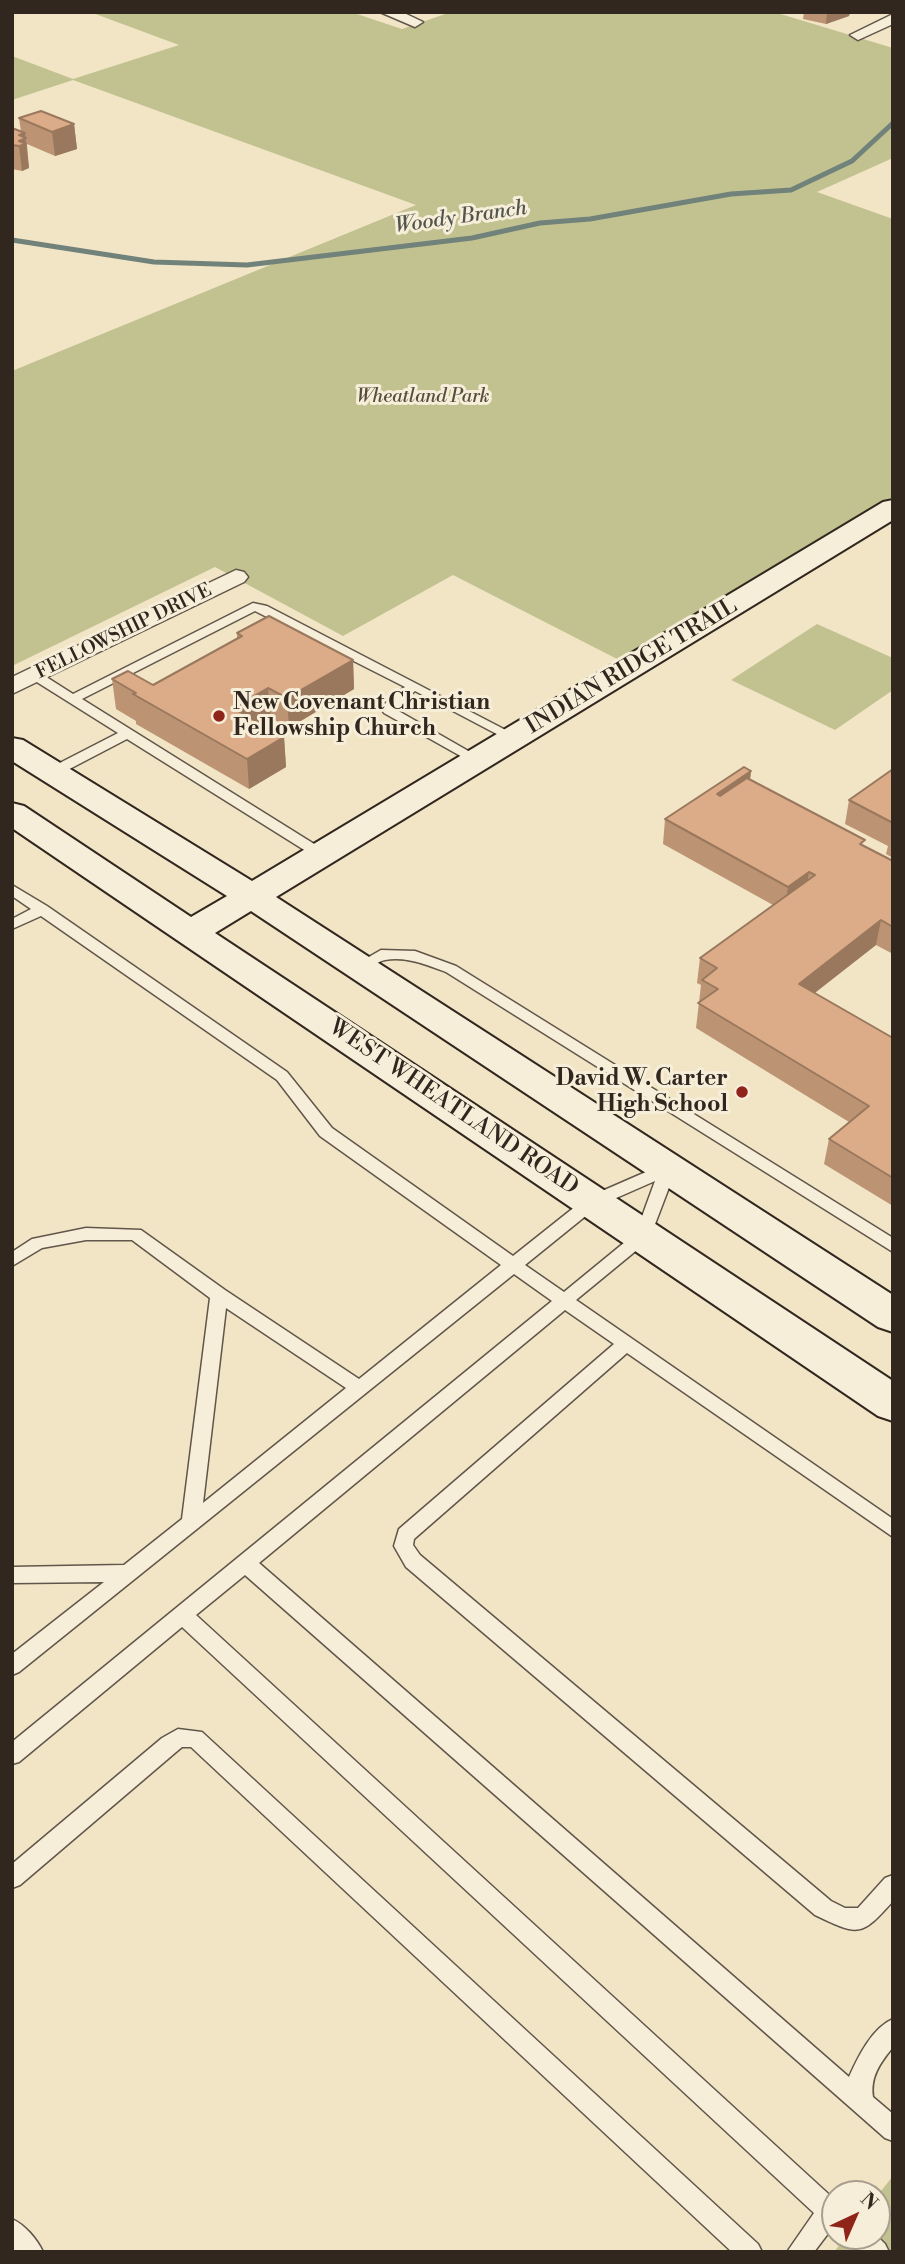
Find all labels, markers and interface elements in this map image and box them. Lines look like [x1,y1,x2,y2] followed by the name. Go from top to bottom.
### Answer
[394,196,528,240] water label: Woody Branch
[356,386,490,408] park label: Wheatland Park
[32,579,216,685] street label: FELLOWSHIP DRIVE
[521,593,743,741] street label: INDIAN RIDGE TRAIL
[233,689,490,743] place label: New Covenant Christian Fellowship Church
[211,708,227,724] marker: New Covenant Christian Fellowship Church
[323,1014,583,1202] street label: WEST WHEATLAND ROAD
[556,1065,728,1119] place label: David W. Carter High School
[734,1084,750,1100] marker: David W. Carter High School
[821,2180,891,2250] north arrow
[855,2187,883,2215] text: N

